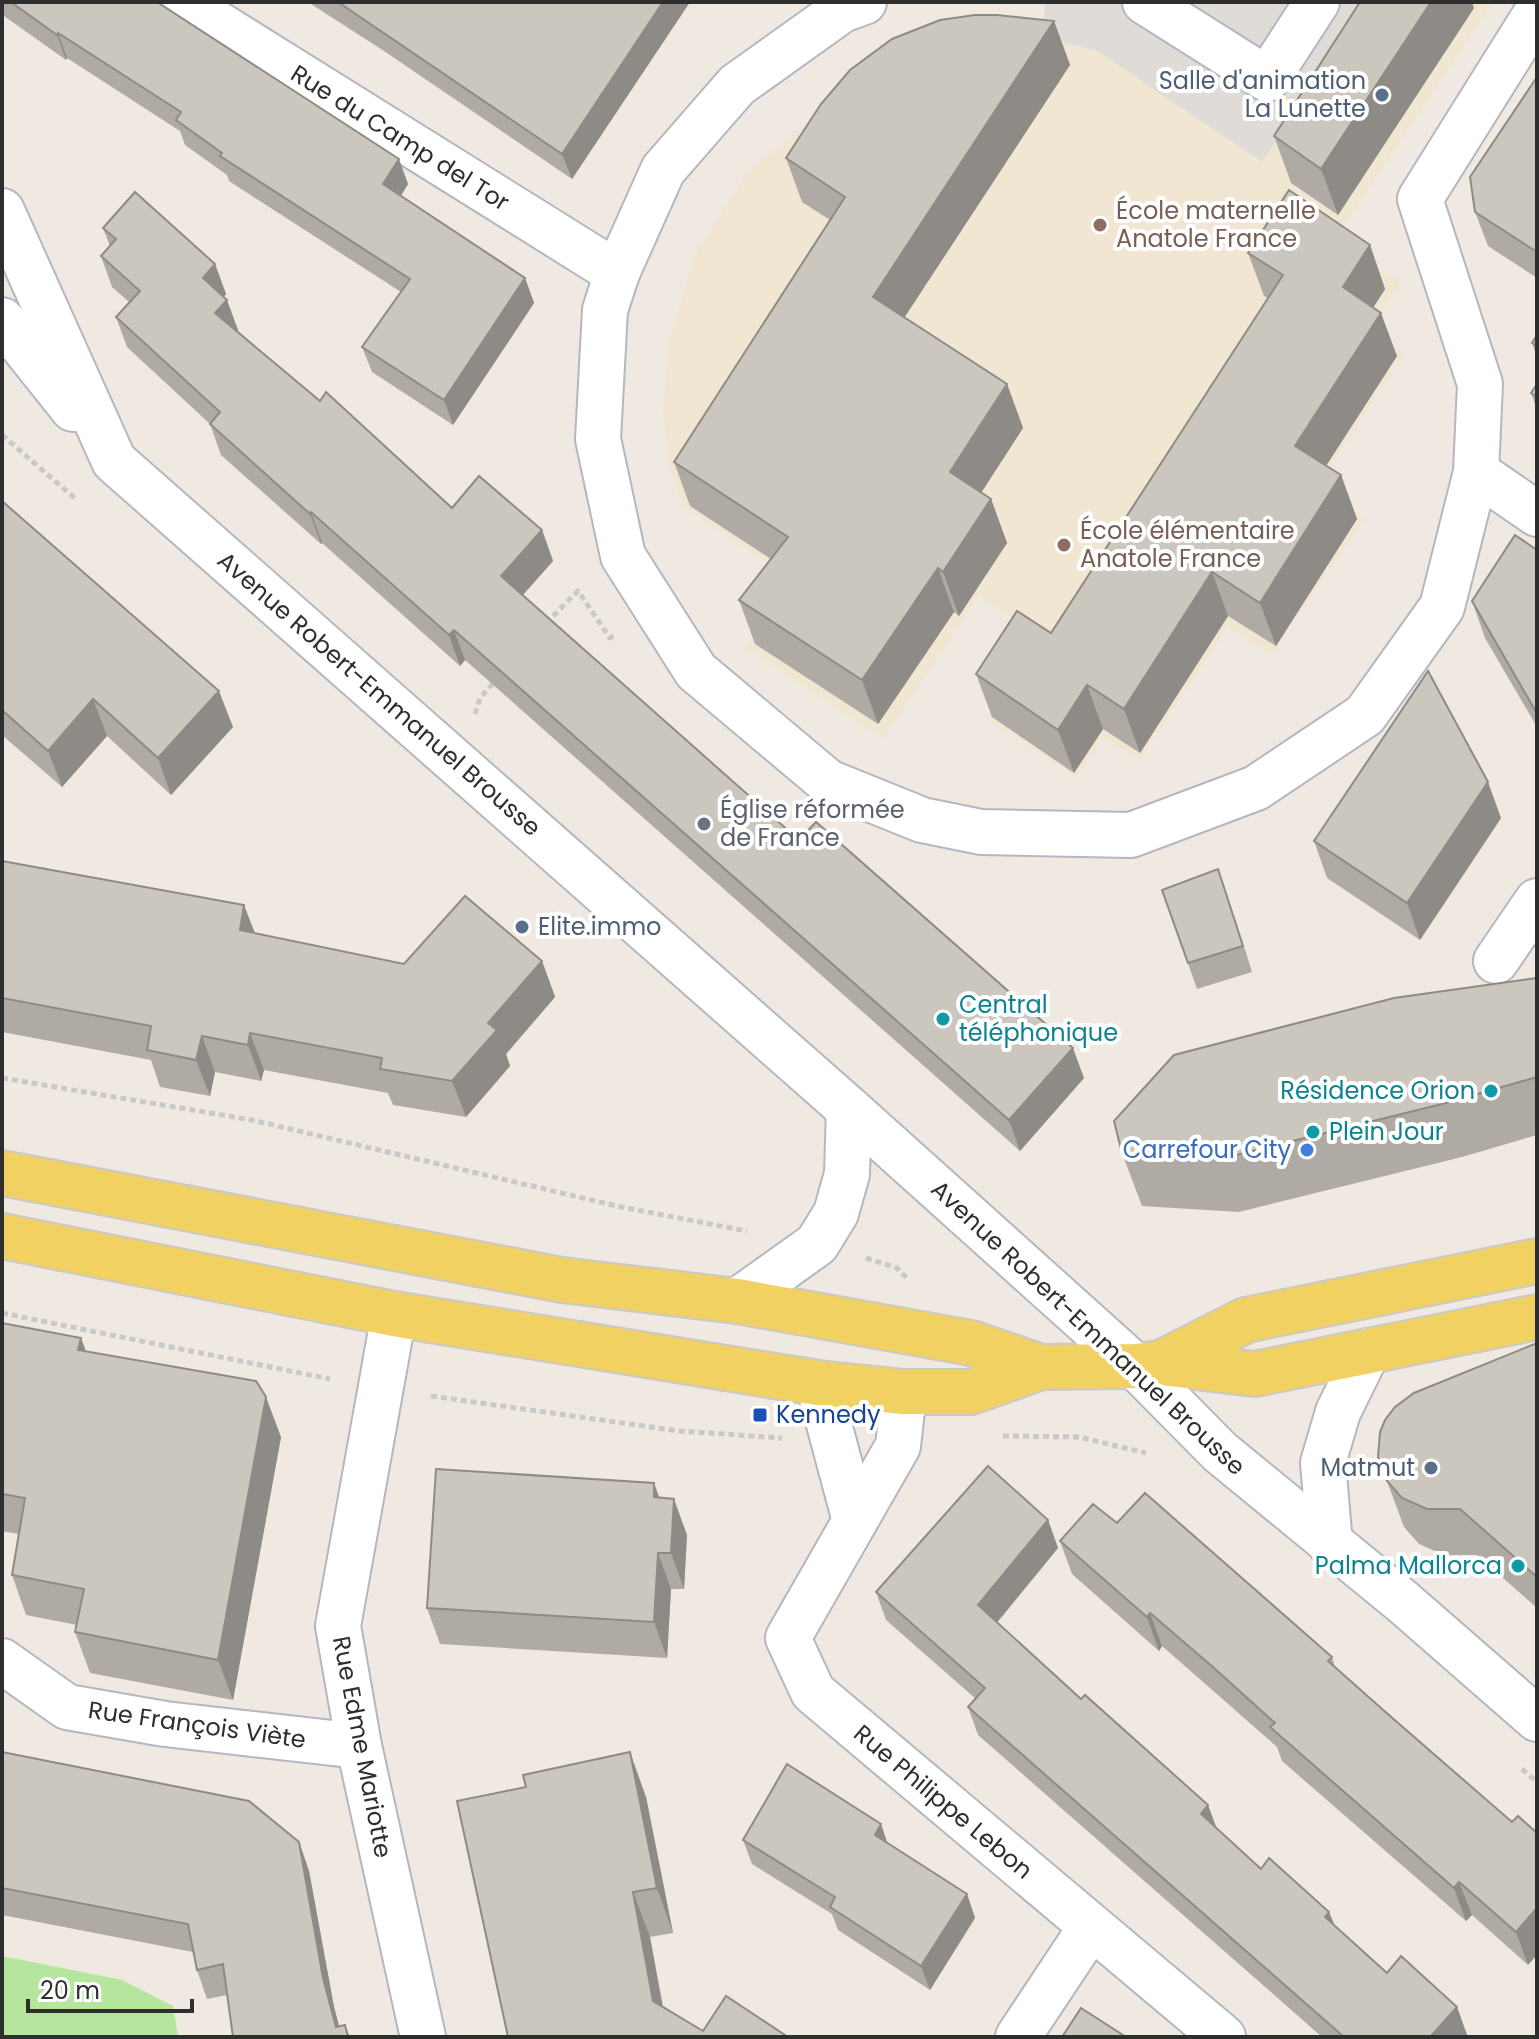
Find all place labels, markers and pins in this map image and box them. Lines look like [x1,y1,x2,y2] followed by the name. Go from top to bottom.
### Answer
[1159,64,1366,125] place label: Salle d'animation La Lunette
[1373,86,1391,104] marker: Salle d'animation La Lunette
[1116,194,1316,255] place label: École maternelle Anatole France
[1091,216,1109,234] marker: École maternelle Anatole France
[1080,514,1295,575] place label: École élémentaire Anatole France
[1055,536,1073,554] marker: École élémentaire Anatole France
[720,793,905,854] place label: Église réformée de France
[695,815,713,833] marker: Église réformée de France
[538,910,661,943] place label: Elite.immo
[513,918,531,936] marker: Elite.immo
[959,988,1118,1049] place label: Central téléphonique
[934,1010,952,1028] marker: Central téléphonique
[1280,1074,1475,1107] place label: Résidence Orion
[1482,1082,1500,1100] marker: Résidence Orion
[1329,1115,1444,1148] place label: Plein Jour
[1304,1123,1322,1141] marker: Plein Jour
[1123,1133,1291,1166] place label: Carrefour City
[1298,1141,1316,1159] marker: Carrefour City
[776,1398,881,1431] place label: Kennedy
[751,1406,769,1424] marker: Kennedy
[1321,1451,1415,1484] place label: Matmut
[1422,1459,1440,1477] marker: Matmut
[1315,1549,1502,1582] place label: Palma Mallorca
[1509,1557,1527,1575] marker: Palma Mallorca

